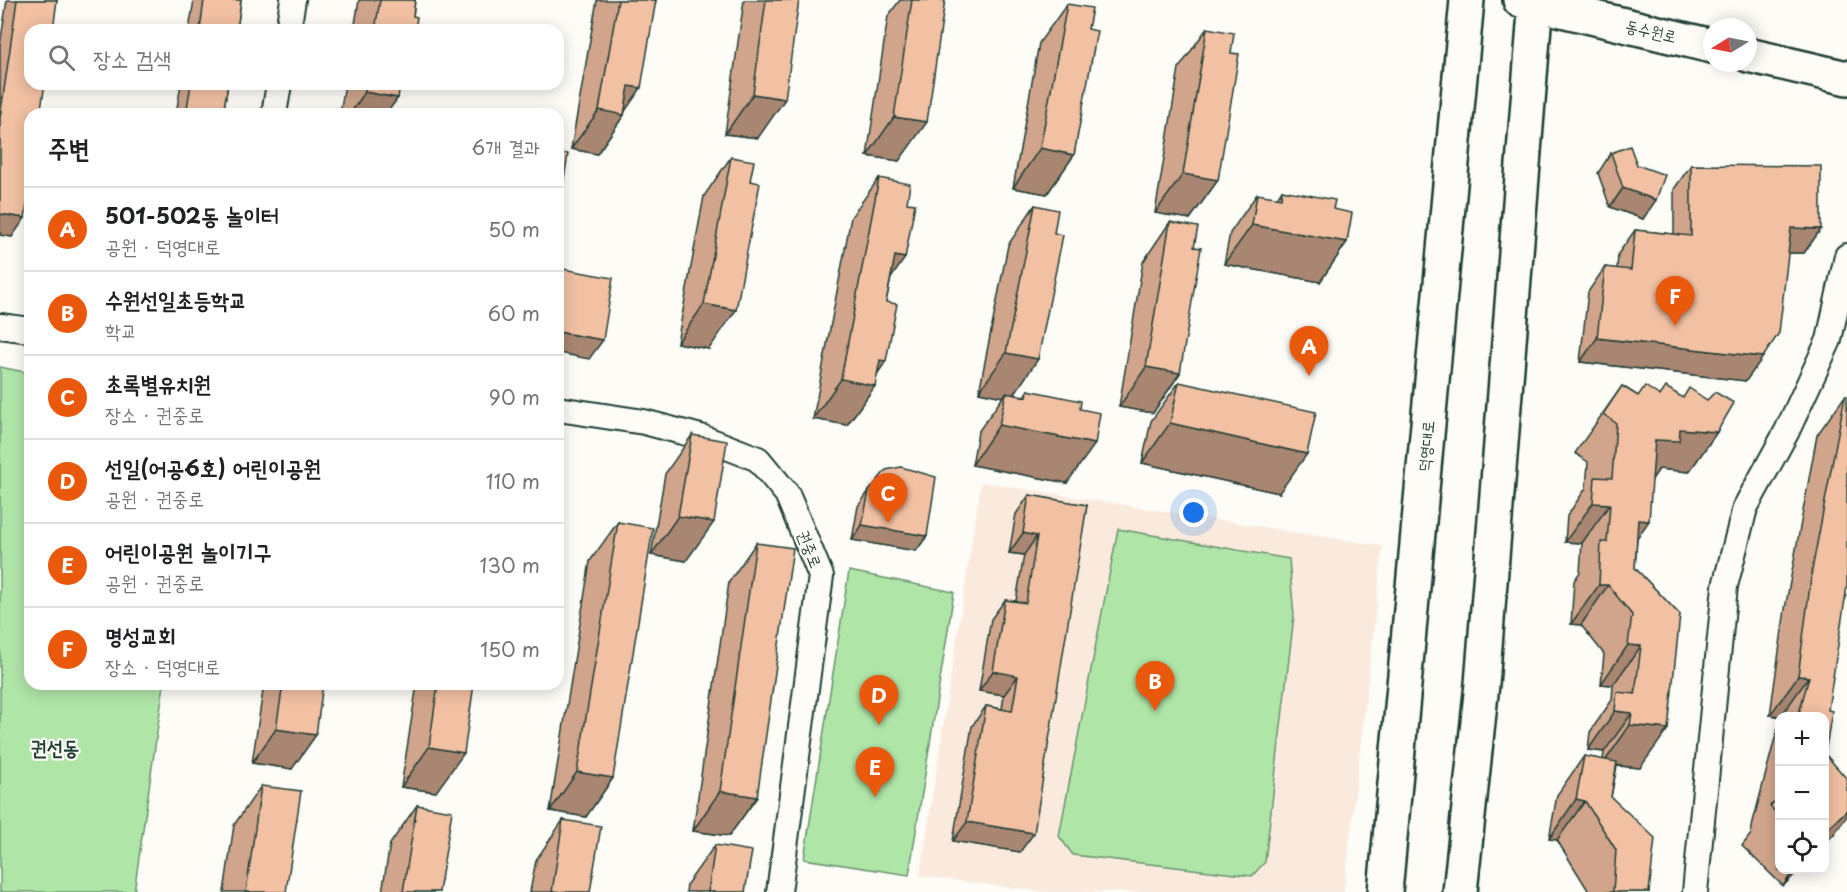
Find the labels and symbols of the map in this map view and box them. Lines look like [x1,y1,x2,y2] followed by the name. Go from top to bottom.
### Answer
[1623,13,1679,48] street label: 동수원로
[1703,18,1757,72] north arrow
[1656,276,1694,326] pin: F
[1290,326,1328,376] pin: A
[1411,419,1439,473] street label: 덕영대로
[868,474,908,523] pin: C
[1179,498,1208,527] your location
[793,526,829,571] street label: 권중로
[1136,662,1174,711] pin: B
[860,676,898,725] pin: D
[31,732,79,762] district label: 권선동
[856,748,894,797] pin: E

